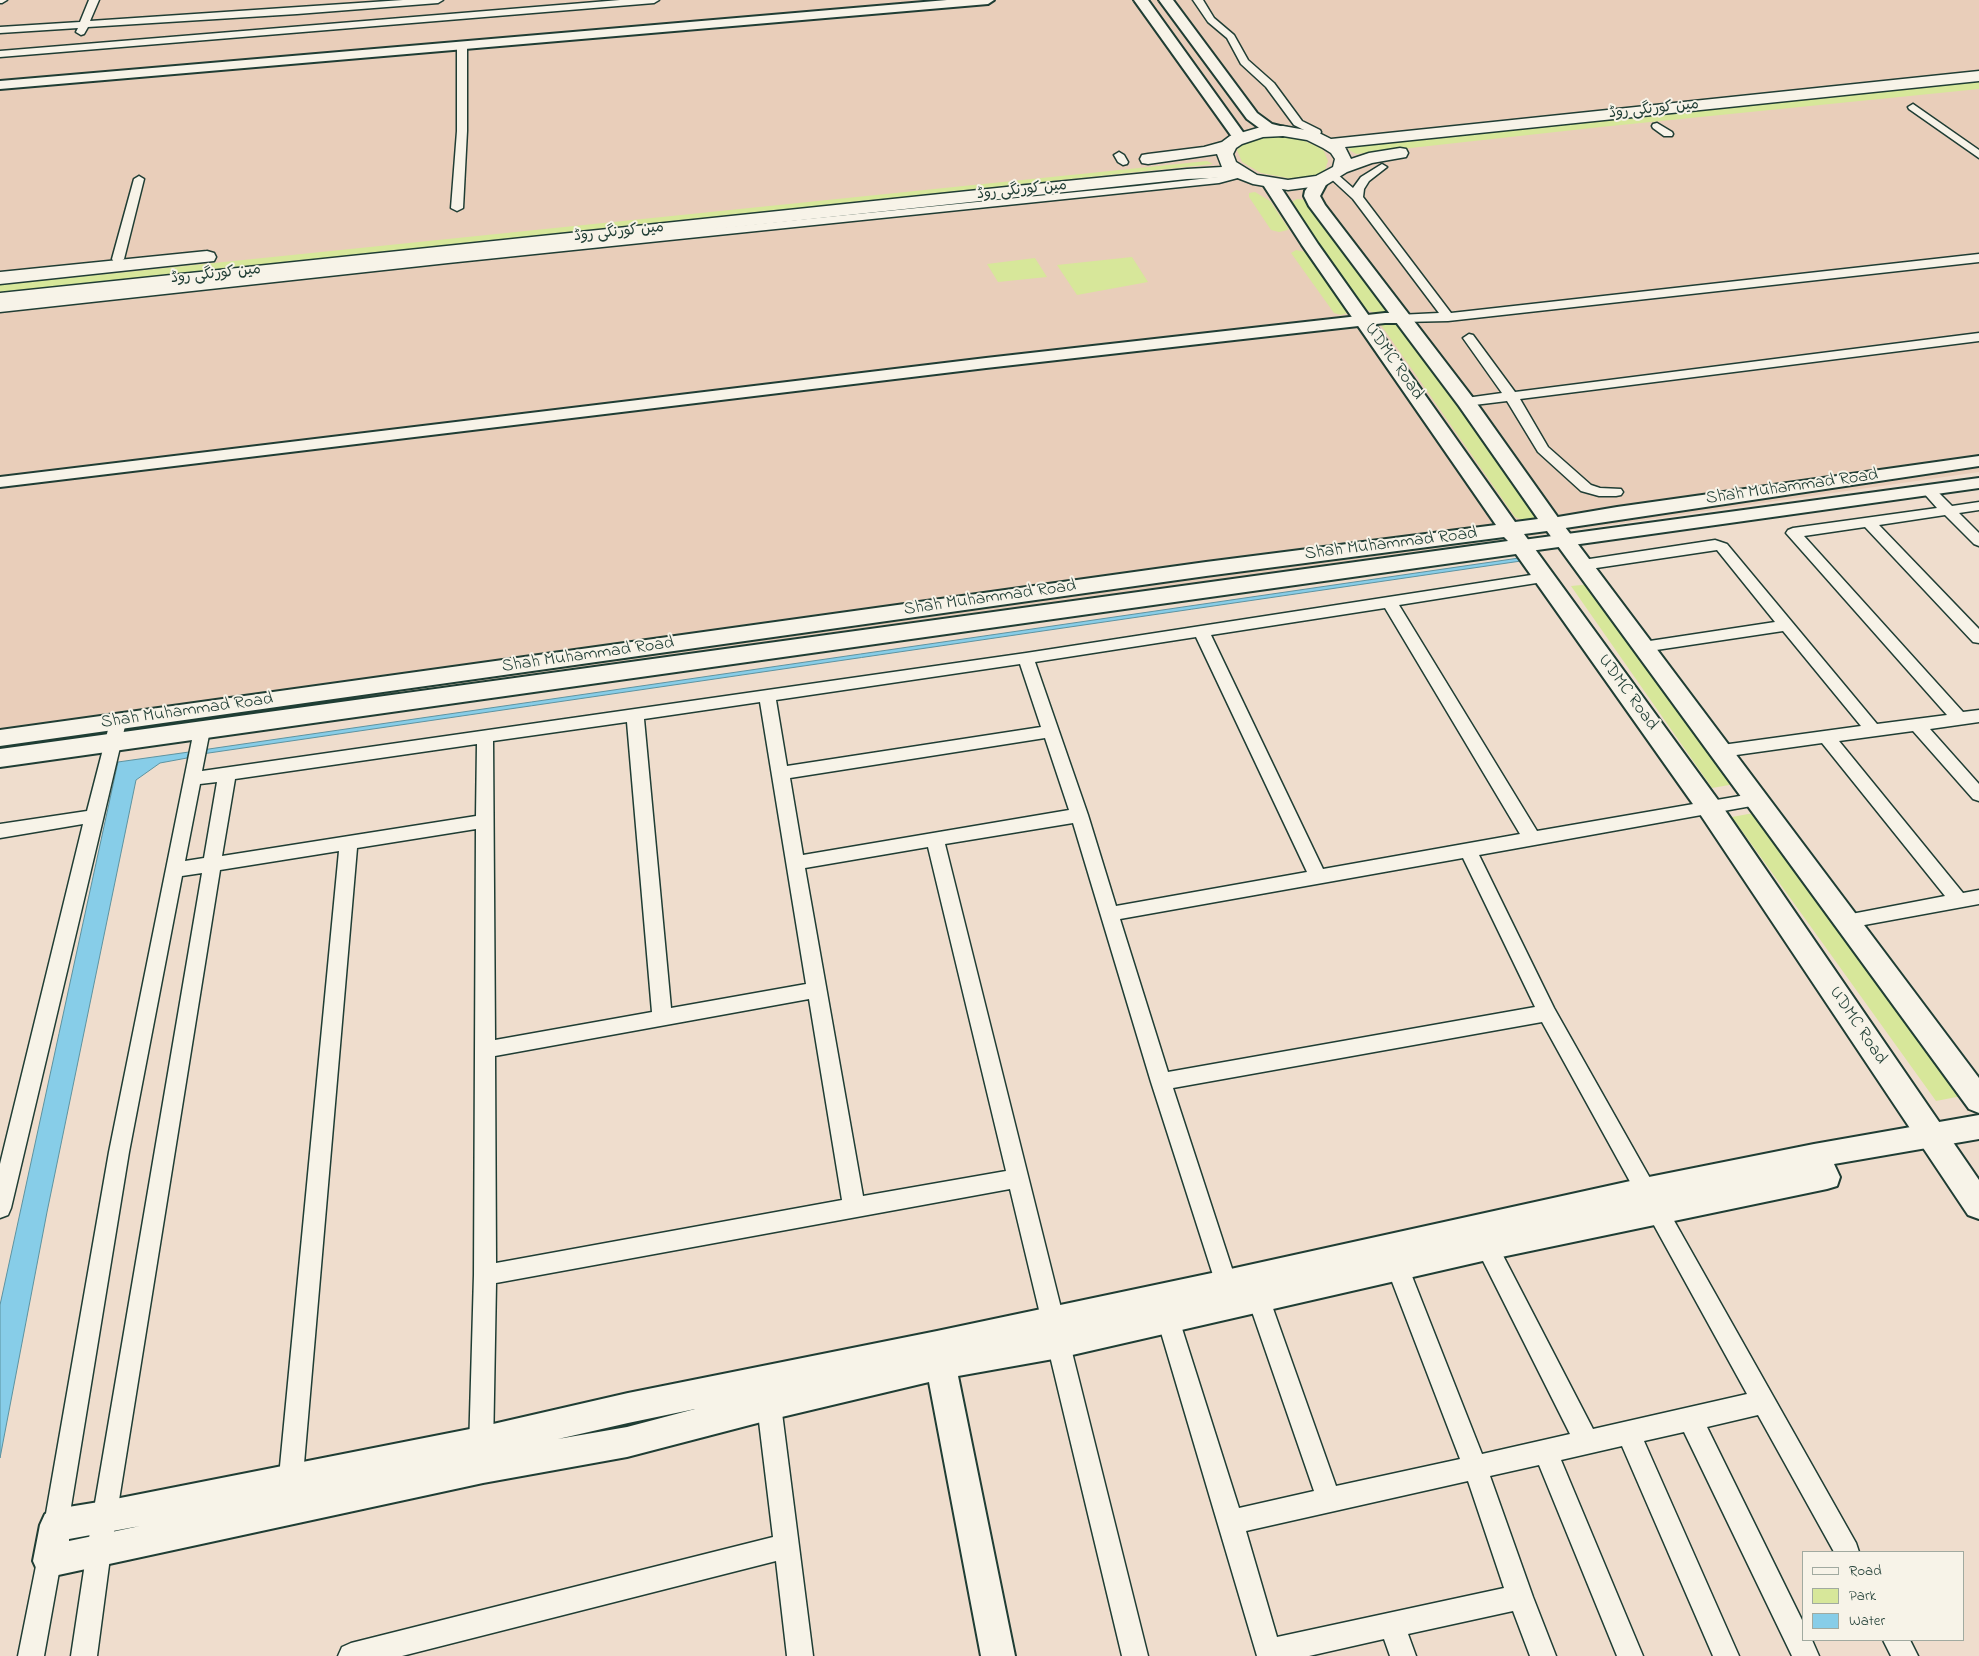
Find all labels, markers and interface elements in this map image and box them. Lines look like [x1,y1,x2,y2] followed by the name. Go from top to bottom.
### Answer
[1608,96,1700,124] street label: مین کورنگی روڈ
[976,177,1068,205] street label: مین کورنگی روڈ
[573,219,665,247] street label: مین کورنگی روڈ
[170,261,262,289] street label: مین کورنگی روڈ
[1359,319,1427,405] street label: UDMC Road
[1704,465,1880,511] street label: Shah Muhammad Road
[1303,524,1479,566] street label: Shah Muhammad Road
[902,576,1078,622] street label: Shah Muhammad Road
[500,633,676,679] street label: Shah Muhammad Road
[1592,651,1662,735] street label: UDMC Road
[99,689,275,735] street label: Shah Muhammad Road
[1823,983,1891,1069] street label: UDMC Road
[1802,1551,1964,1641] legend
[1849,1560,1882,1582] text: Road
[1849,1585,1876,1607] text: Park
[1849,1610,1885,1632] text: Water

